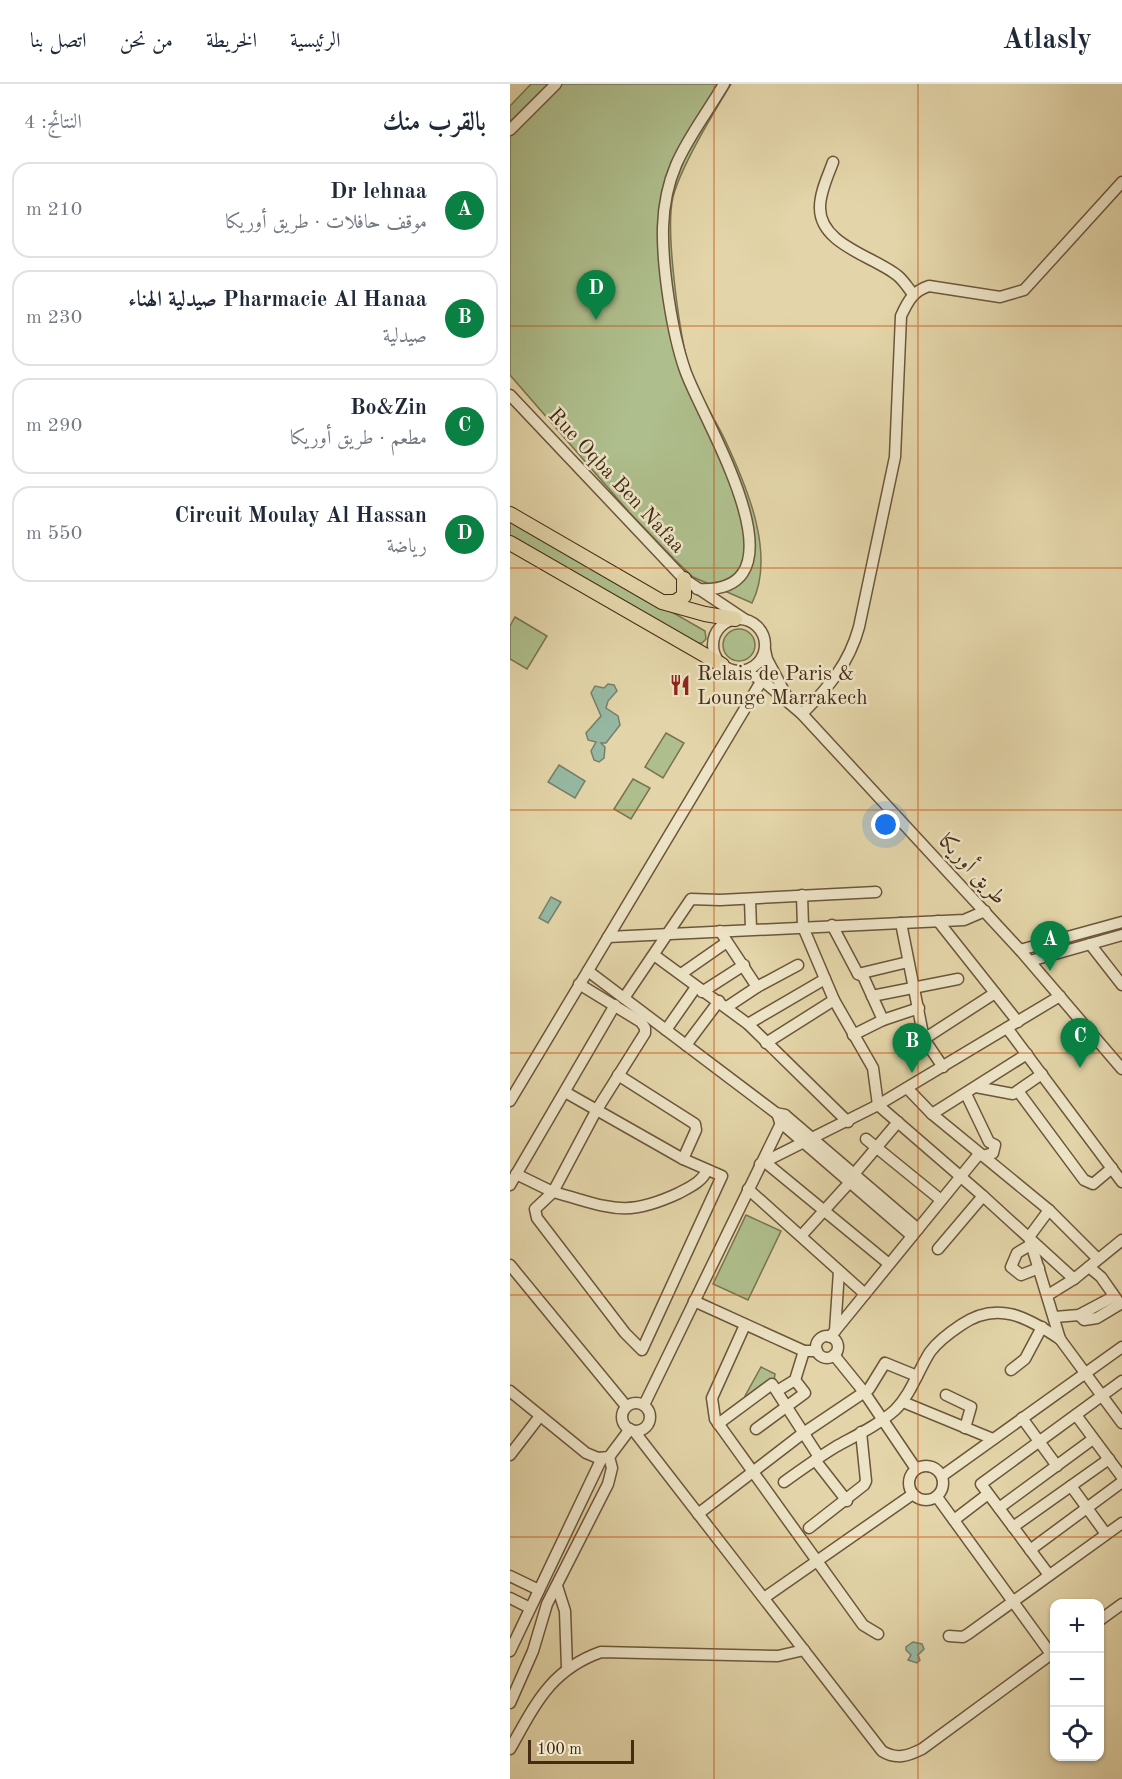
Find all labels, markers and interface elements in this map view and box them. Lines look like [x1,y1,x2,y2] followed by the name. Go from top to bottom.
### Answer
[1003,27,1092,55] text: Atlasly
[30,31,87,52] text: اتصل بنا
[120,31,173,52] text: من نحن
[206,31,257,52] text: الخريطة
[290,31,341,52] text: الرئيسية
[383,110,486,136] text: بالقرب منك
[24,113,82,133] text: النتائج: 4
[330,181,427,203] text: Dr lehnaa
[26,200,82,220] text: 210 m
[457,200,472,220] text: A
[226,213,427,233] text: موقف حافلات · طريق أوريكا
[576,270,616,320] pin: D
[128,289,427,311] text: Pharmacie Al Hanaa صيدلية الهناء
[26,308,82,328] text: 230 m
[457,308,472,328] text: B
[383,327,427,347] text: صيدلية
[350,397,427,419] text: Bo&Zin
[544,405,688,558] street label: Rue Oqba Ben Nafaa
[26,416,82,436] text: 290 m
[458,416,471,436] text: C
[290,429,427,449] text: مطعم · طريق أوريكا
[174,505,427,527] text: Circuit Moulay Al Hassan
[26,524,82,544] text: 550 m
[457,524,472,544] text: D
[387,537,427,557] text: رياضة
[697,664,868,709] place label: Relais de Paris & Lounge Marrakech
[668,673,692,697] restaurant icon: Relais de Paris & Lounge Marrakech
[871,810,900,839] your location
[934,827,1014,910] street label: طريق أوريكا
[1030,922,1070,971] pin: A
[1060,1018,1100,1068] pin: C
[892,1024,932,1073] pin: B
[1050,1599,1104,1761] map controls
[1050,1599,1104,1653] button: +
[1050,1653,1104,1707] button: −
[1050,1707,1104,1761] button: locate
[528,1737,634,1764] scale bar
[537,1742,582,1758] text: 100 m

